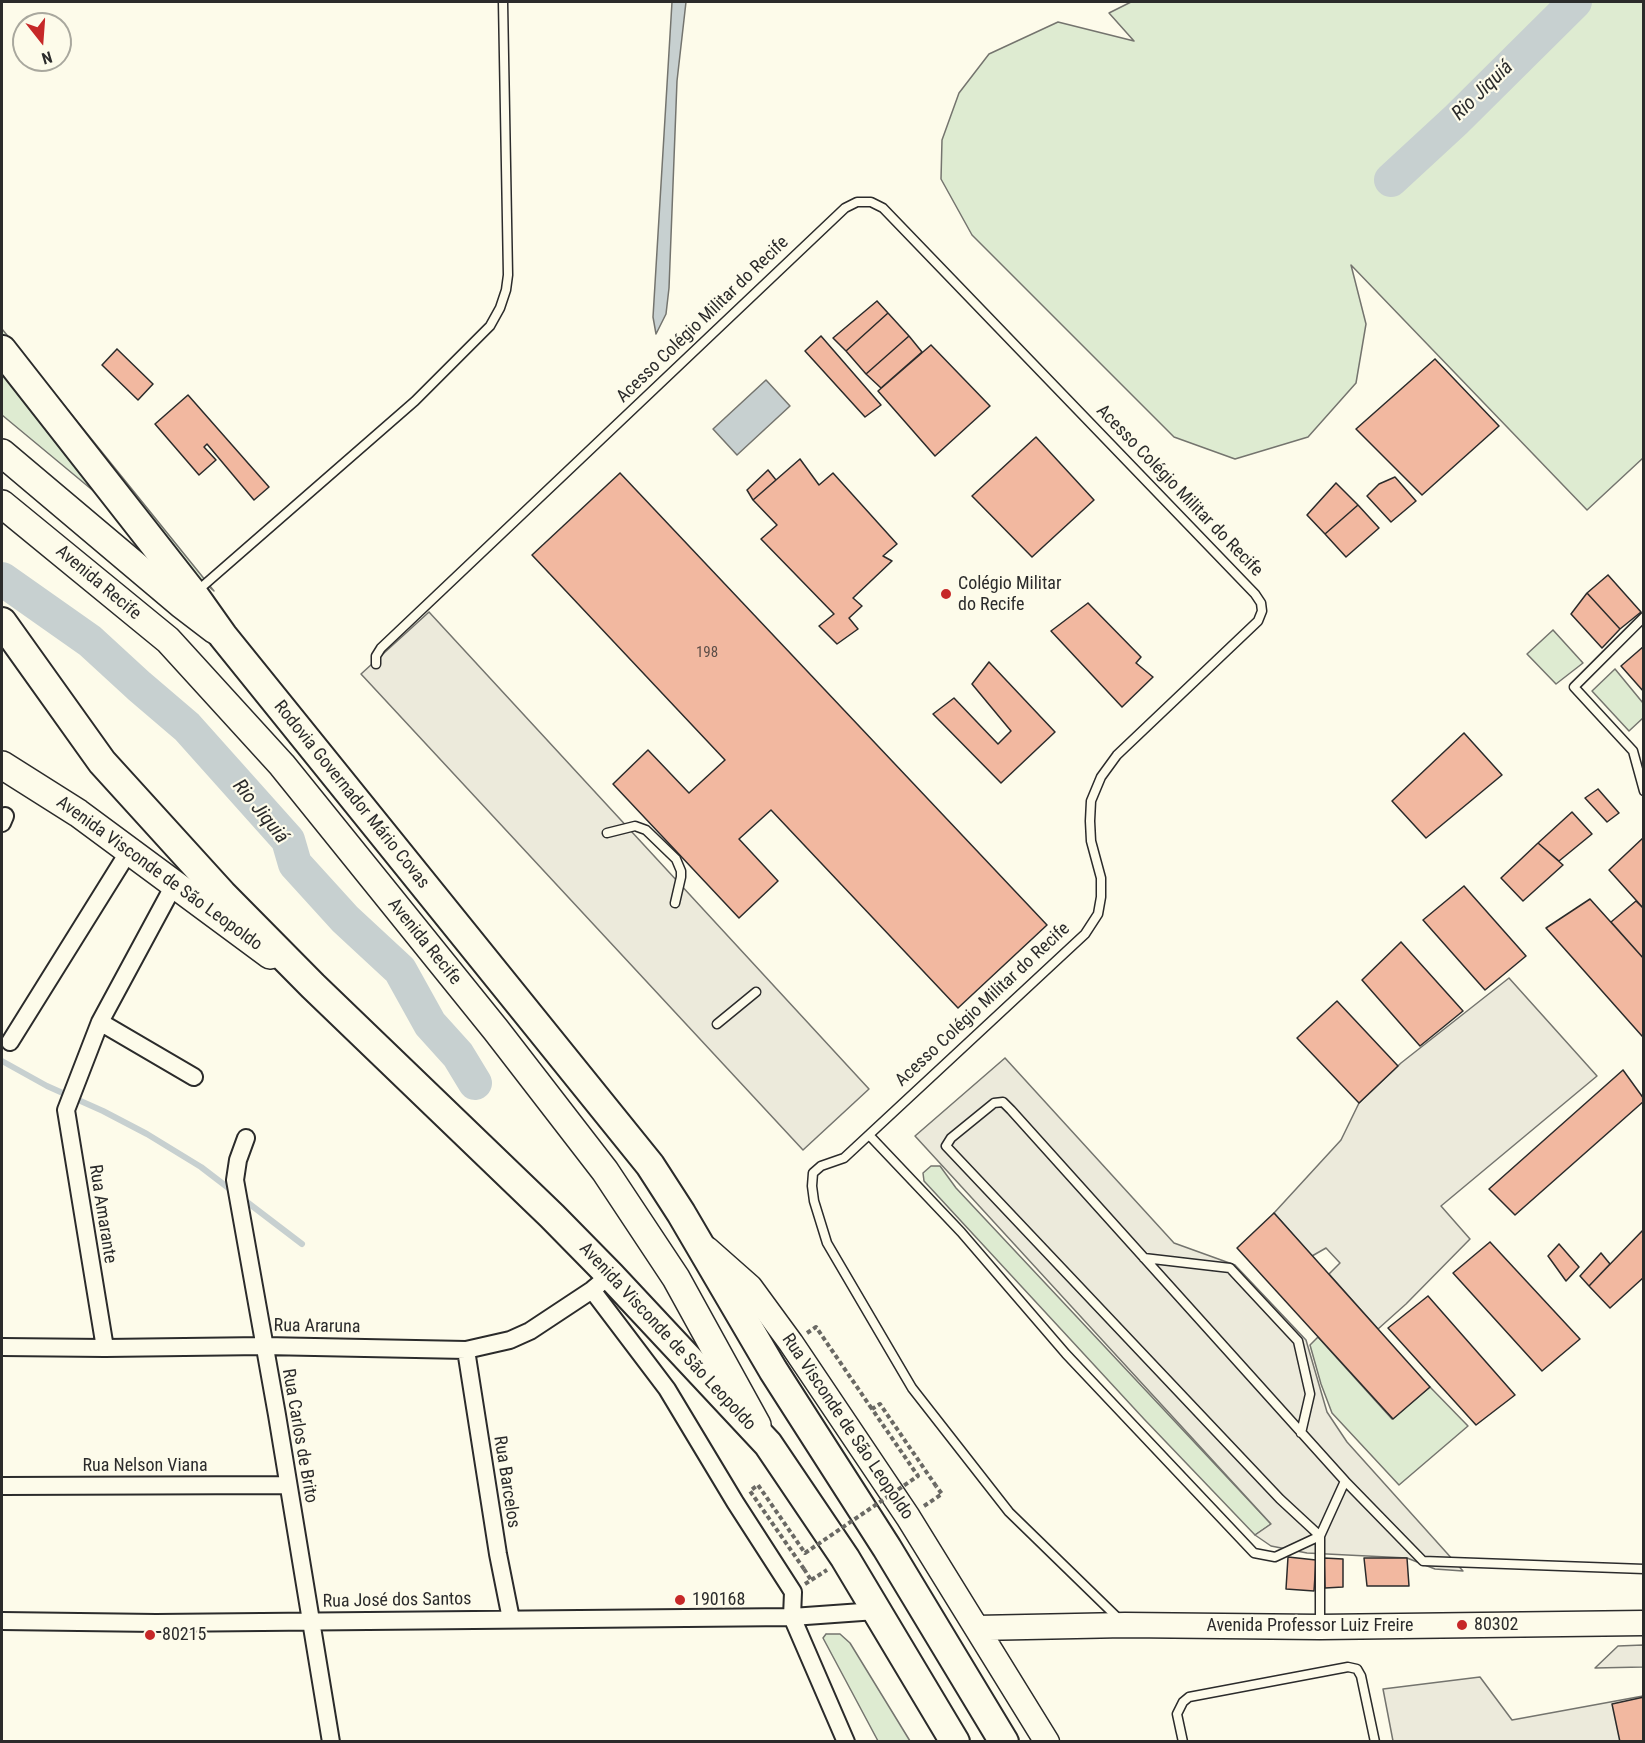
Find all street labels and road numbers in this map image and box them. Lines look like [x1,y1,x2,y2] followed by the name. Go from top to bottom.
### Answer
[613,232,793,408] street label: Acesso Colégio Militar do Recife
[1091,401,1267,581] street label: Acesso Colégio Militar do Recife
[51,541,145,625] street label: Avenida Recife
[269,697,433,893] street label: Rodovia Governador Mário Covas
[52,792,266,956] street label: Avenida Visconde de São Leopoldo
[383,894,465,990] street label: Avenida Recife
[891,918,1075,1092] street label: Acesso Colégio Militar do Recife
[84,1163,120,1265] street label: Rua Amarante
[574,1239,760,1435] street label: Avenida Visconde de São Leopoldo
[273,1315,361,1339] street label: Rua Araruna
[777,1330,917,1524] street label: Rua Visconde de São Leopoldo
[277,1367,321,1505] street label: Rua Carlos de Brito
[488,1434,524,1530] street label: Rua Barcelos
[82,1455,208,1477] street label: Rua Nelson Viana
[322,1589,472,1613] street label: Rua José dos Santos
[1207,1615,1413,1637] street label: Avenida Professor Luiz Freire

